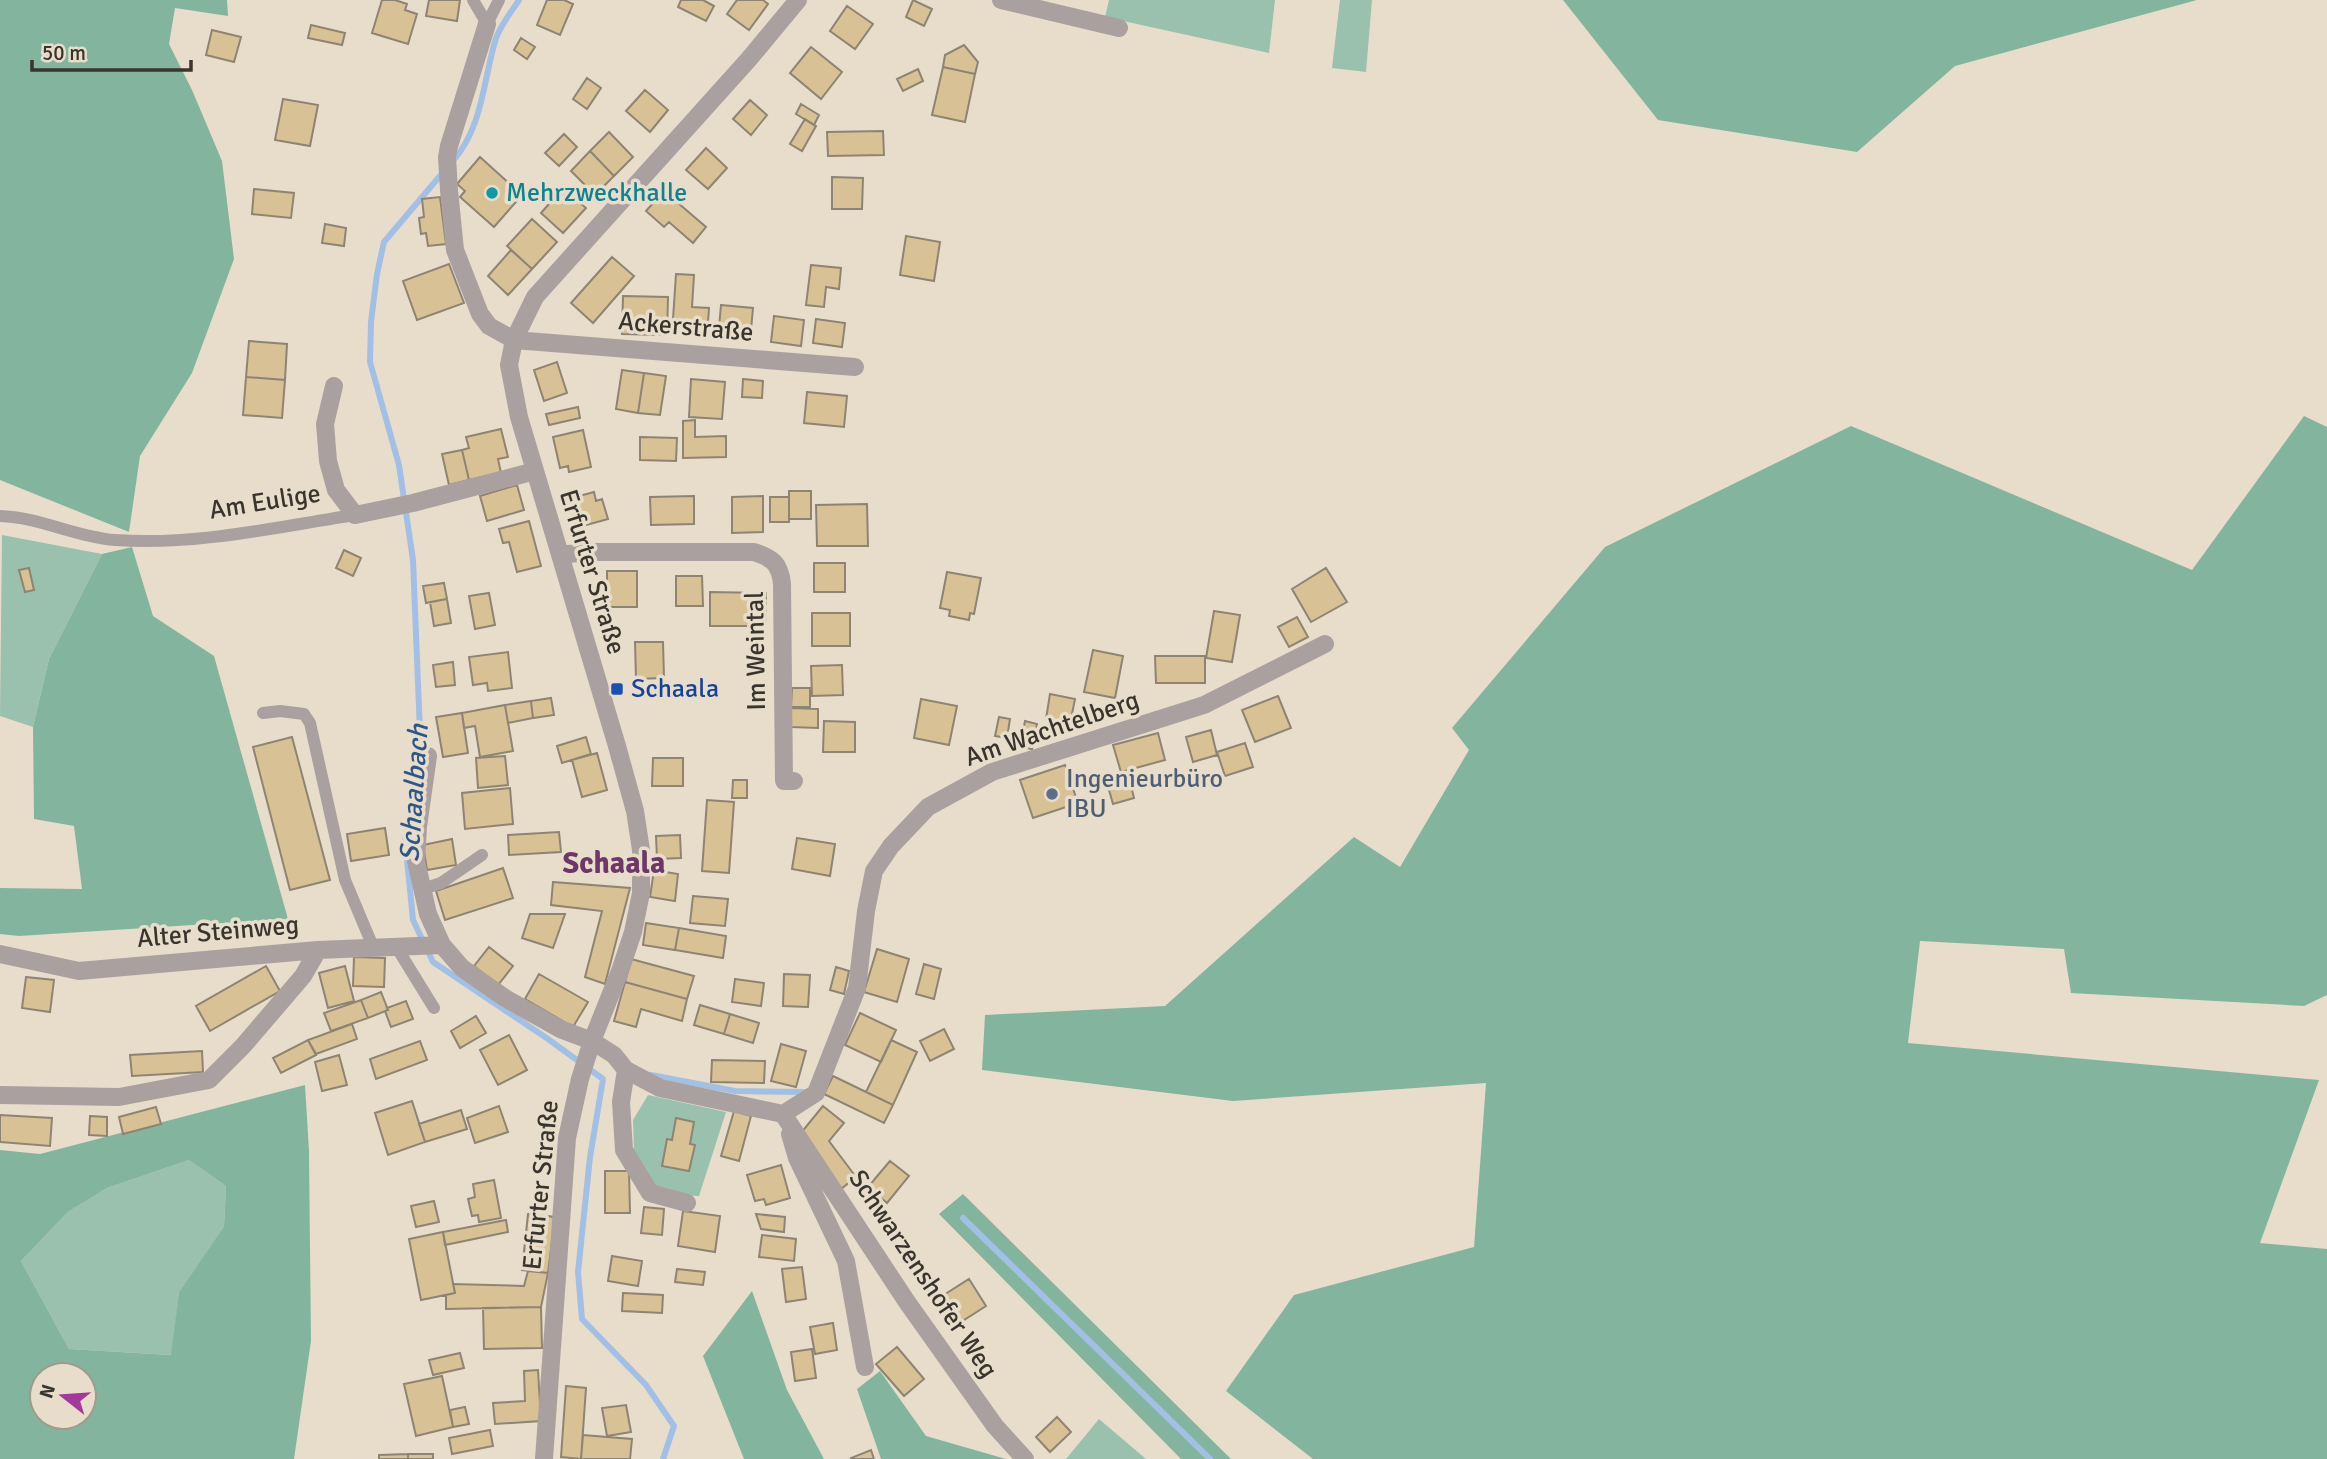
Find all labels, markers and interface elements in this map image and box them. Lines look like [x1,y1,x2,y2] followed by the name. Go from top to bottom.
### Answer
[32,28,191,72] scale bar
[42,40,86,66] text: 50 m
[506,177,687,209] place label: Mehrzweckhalle
[484,185,500,201] marker: Mehrzweckhalle
[617,305,755,349] street label: Ackerstraße
[207,477,323,527] street label: Am Eulige
[552,486,632,658] street label: Erfurter Straße
[739,591,773,711] street label: Im Weintal
[631,673,719,705] place label: Schaala
[609,681,625,697] marker: Schaala
[961,684,1143,774] street label: Am Wachtelberg
[392,722,436,863] water label: Schaalbach
[1066,763,1223,825] place label: Ingenieurbüro IBU
[1044,786,1060,802] marker: Ingenieurbüro IBU
[563,845,665,882] district label: Schaala
[136,909,300,955] street label: Alter Steinweg
[516,1098,566,1272] street label: Erfurter Straße
[842,1164,1004,1384] street label: Schwarzenshofer Weg
[28,1361,98,1431] north arrow
[34,1381,61,1401] text: N

